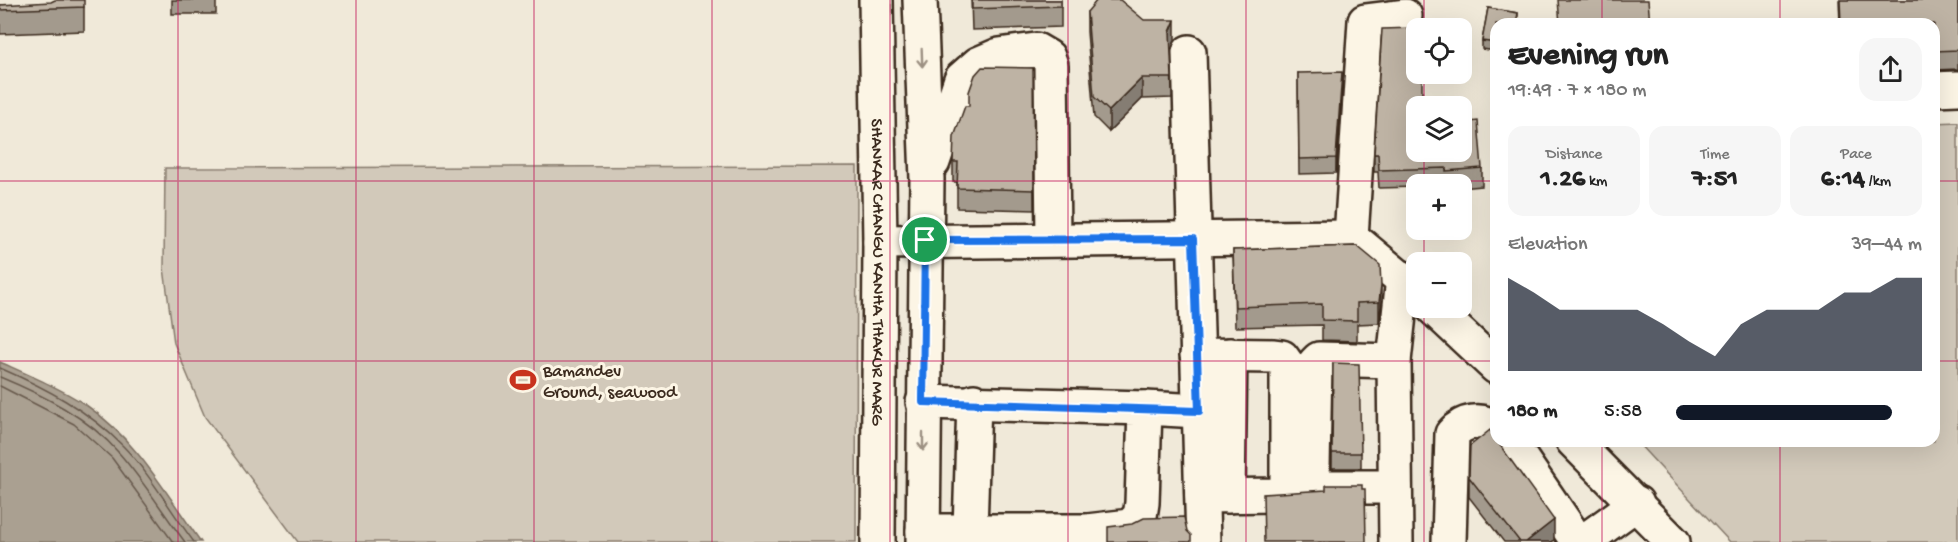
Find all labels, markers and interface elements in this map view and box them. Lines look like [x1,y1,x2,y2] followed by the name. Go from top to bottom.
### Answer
[1406,18,1472,318] map controls
[1406,18,1472,84] button: locate
[1508,38,1668,76] text: Evening run
[1859,38,1922,101] button: share
[917,48,928,68] one-way arrow
[1508,80,1646,103] text: 19:49 · 7 × 180 m
[1406,96,1472,162] button: layers
[865,118,888,426] street label: SHANKAR CHANGU KANHA THAKUR MARG
[1546,146,1602,165] text: Distance
[1700,146,1730,165] text: Time
[1840,146,1872,165] text: Pace
[1541,165,1585,196] text: 1.26
[1692,165,1738,196] text: 7:51
[1821,165,1865,196] text: 6:14
[1585,173,1607,192] text: km
[1865,173,1891,192] text: /km
[1406,174,1472,240] button: +
[899,214,950,265] pin
[908,223,941,256] icon: arrive
[1508,234,1588,257] text: Elevation
[1851,234,1922,257] text: 39–44 m
[1406,252,1472,318] button: −
[542,362,678,404] place label: Bamandev Ground, seawood
[508,365,538,395] sports icon: Bamandev Ground, seawood
[1508,401,1557,424] text: 180 m
[1604,401,1642,424] text: 5:58
[917,432,929,452] one-way arrow

